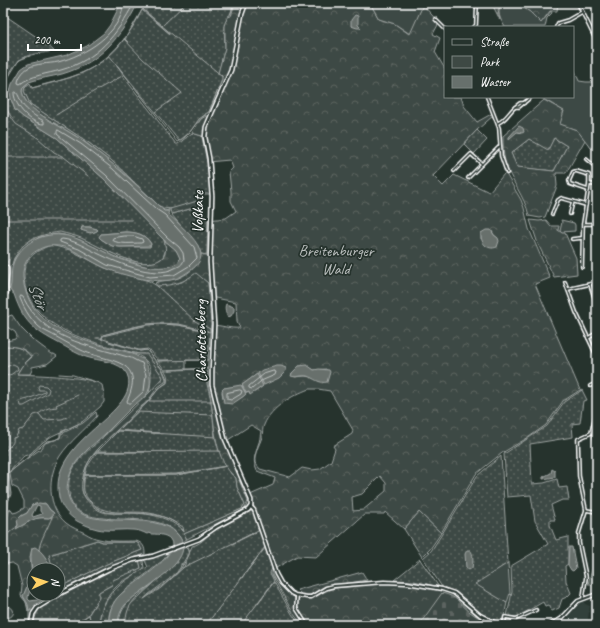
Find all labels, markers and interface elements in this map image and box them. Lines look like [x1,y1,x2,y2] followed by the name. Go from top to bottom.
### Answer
[28,26,81,52] scale bar
[444,26,574,98] legend
[34,32,61,48] text: 200 m
[480,34,509,50] text: Straße
[480,54,501,70] text: Park
[480,74,512,90] text: Wasser
[188,189,208,234] street label: Voßkate
[298,241,376,279] park label: Breitenburger Wald
[23,280,54,315] water label: Stör
[190,298,212,383] street label: Charlottenberg
[26,562,66,602] north arrow
[49,578,63,587] text: N

